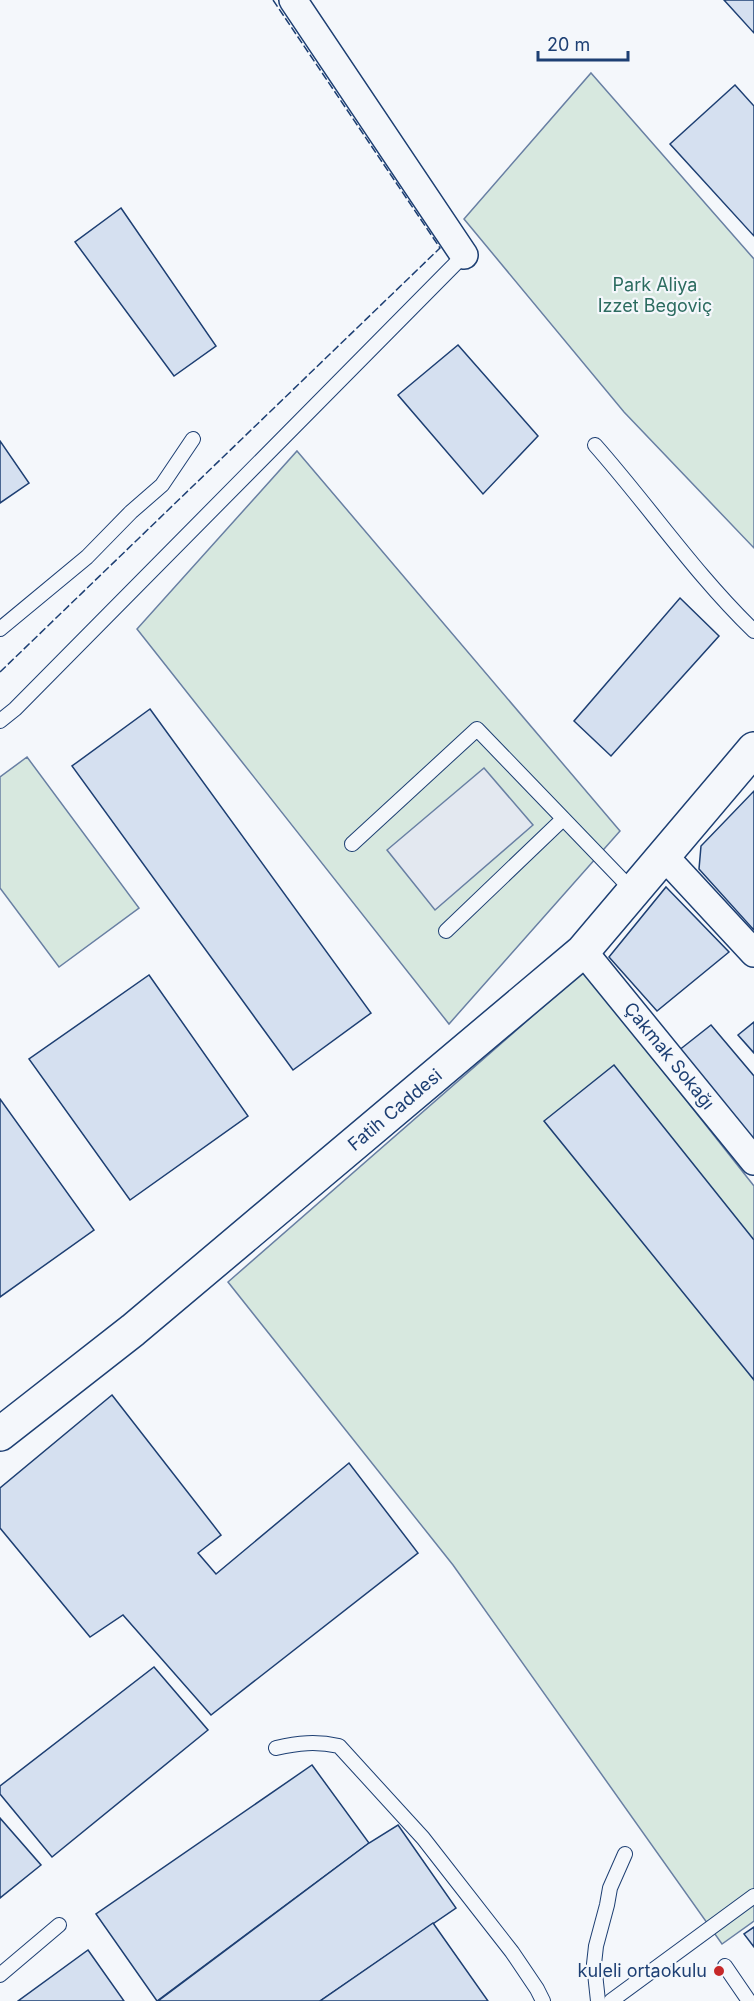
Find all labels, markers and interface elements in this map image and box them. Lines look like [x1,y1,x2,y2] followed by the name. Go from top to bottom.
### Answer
[538,24,628,62] scale bar
[547,34,590,55] text: 20 m
[598,274,712,316] park label: Park Aliya Izzet Begoviç
[620,998,719,1113] street label: Çakmak Sokağı
[344,1064,446,1155] street label: Fatih Caddesi
[578,1960,707,1981] place label: kuleli ortaokulu
[712,1964,726,1978] marker: kuleli ortaokulu

